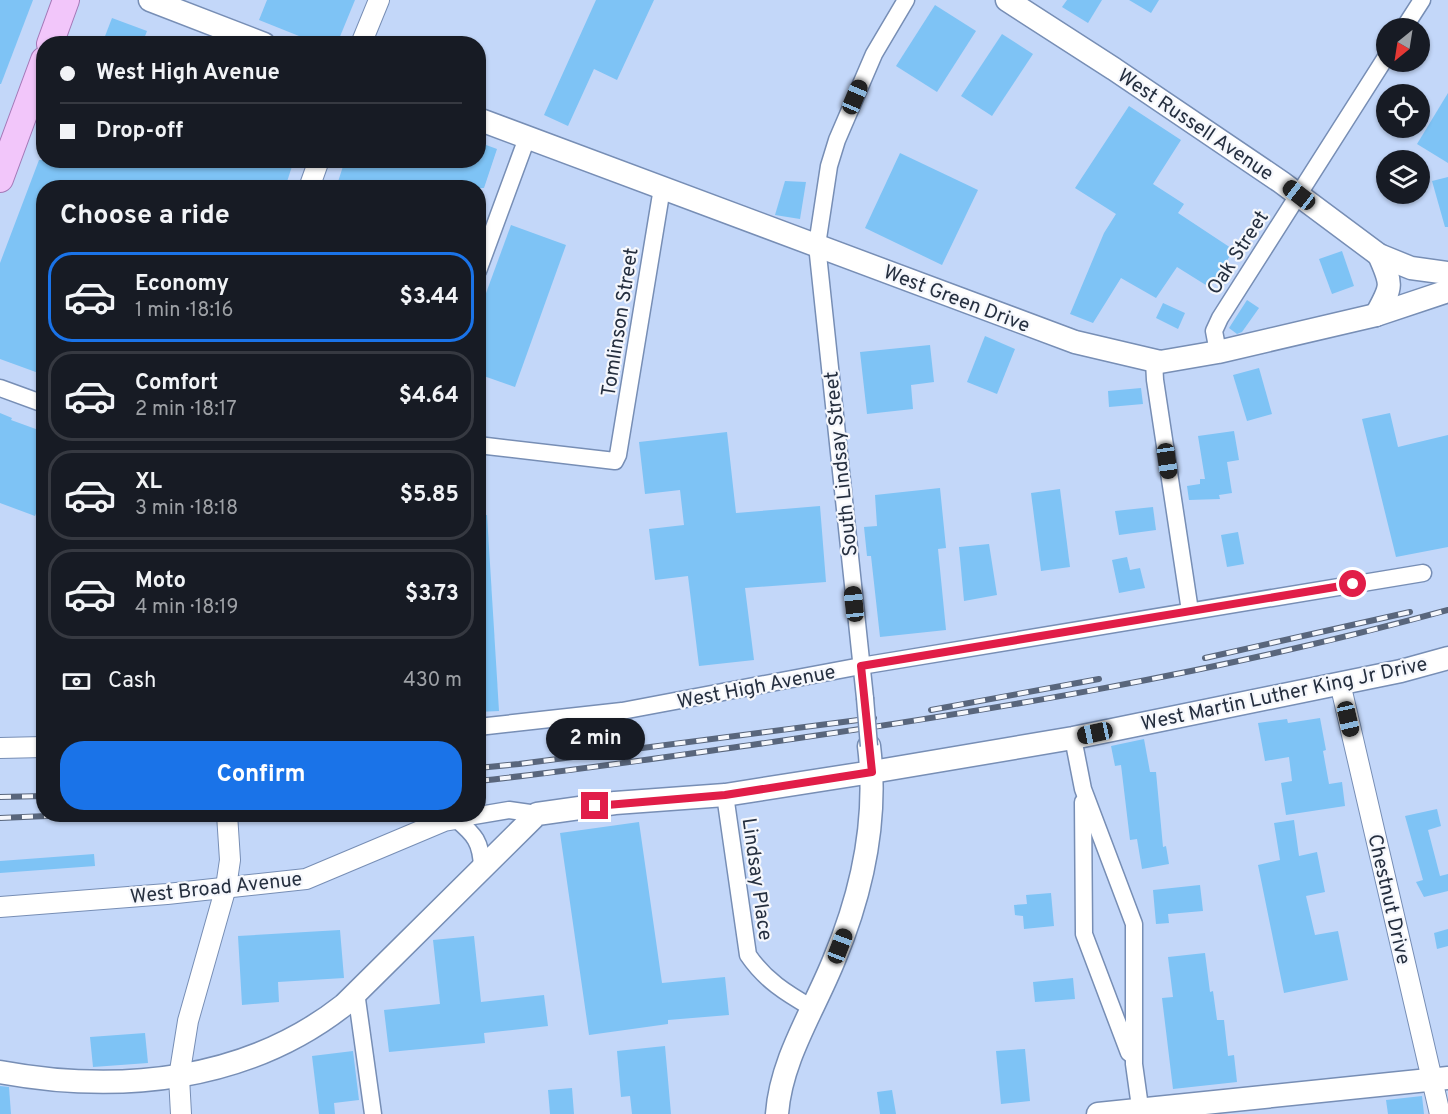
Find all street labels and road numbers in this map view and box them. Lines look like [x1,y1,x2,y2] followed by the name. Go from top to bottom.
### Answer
[1112,64,1278,188] street label: West Russell Avenue
[1202,206,1275,300] street label: Oak Street
[596,246,646,399] street label: Tomlinson Street
[879,260,1033,340] street label: West Green Drive
[819,370,865,558] street label: South Lindsay Street
[1139,652,1430,738] street label: West Martin Luther King Jr Drive
[675,660,838,716] street label: West High Avenue
[735,816,777,942] street label: Lindsay Place
[1360,832,1416,967] street label: Chestnut Drive
[129,867,304,911] street label: West Broad Avenue

